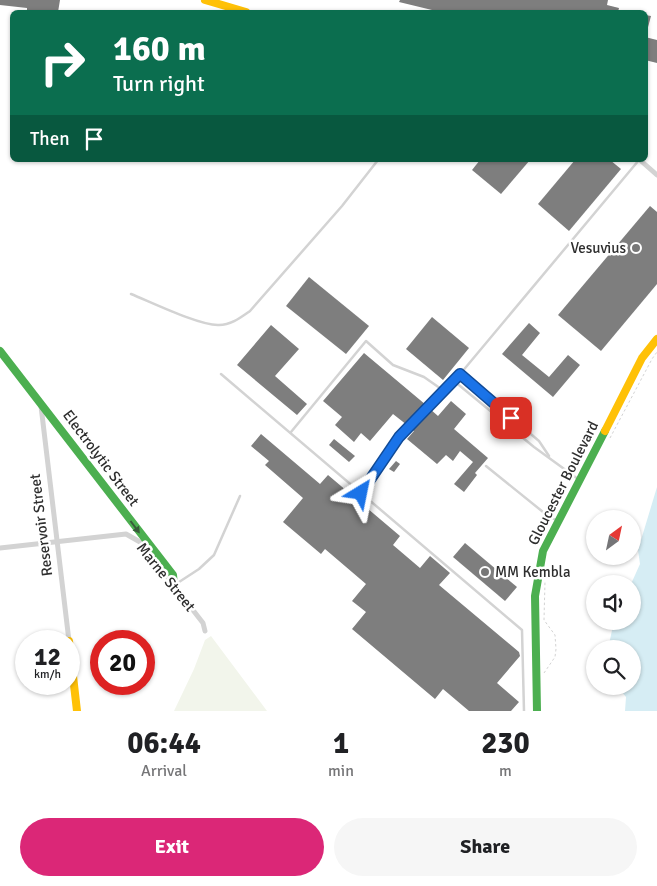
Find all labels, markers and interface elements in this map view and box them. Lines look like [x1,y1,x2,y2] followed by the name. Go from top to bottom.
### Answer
[113,27,206,70] text: 160 m
[30,30,95,95] icon: right
[113,70,205,97] text: Turn right
[80,125,108,153] icon: arrive
[30,127,70,151] text: Then
[570,239,626,257] place label: Vesuvius
[630,242,642,254] marker: Vesuvius
[490,397,532,439] pin
[497,404,525,432] icon: arrive
[59,406,143,510] street label: Electrolytic Street
[524,418,602,548] street label: Gloucester Boulevard
[334,466,386,518] position arrow
[26,473,56,577] street label: Reservoir Street
[586,510,641,565] north arrow
[586,510,641,695] map controls
[130,520,141,533] one-way arrow
[133,539,199,615] street label: Marne Street
[495,563,571,581] place label: MM Kembla
[479,566,491,578] marker: MM Kembla
[586,575,641,630] button: sound
[90,630,155,695] speed limit sign: 20
[586,640,641,695] button: search
[34,641,61,672] text: 12
[34,667,61,682] text: km/h
[127,725,201,762] text: 06:44
[333,725,349,762] text: 1
[481,725,530,762] text: 230
[141,761,187,781] text: Arrival
[328,761,354,781] text: min
[499,761,512,781] text: m
[20,818,324,876] button: Exit
[334,818,637,876] button: Share

